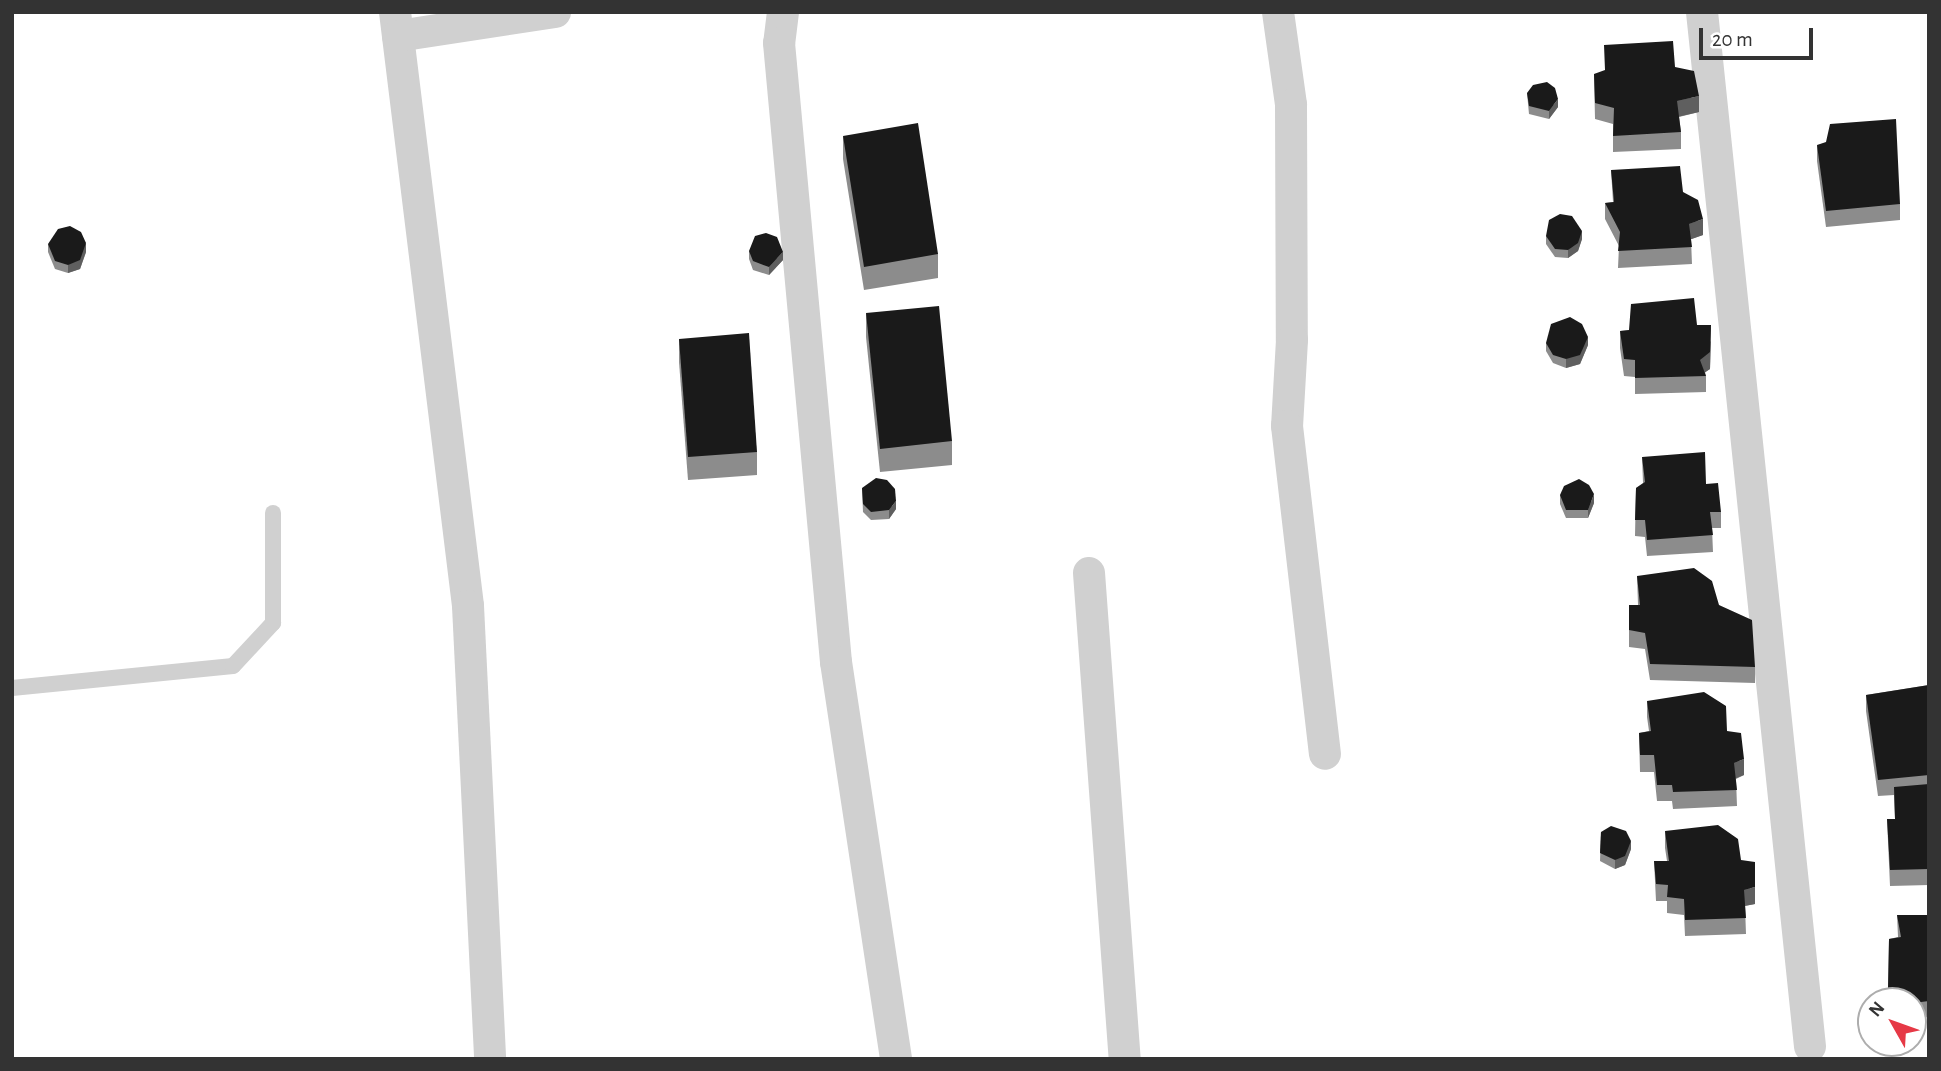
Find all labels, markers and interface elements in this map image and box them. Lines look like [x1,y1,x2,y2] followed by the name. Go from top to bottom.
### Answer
[1703,14,1817,58] scale bar
[1712,29,1753,50] text: 20 m
[1857,987,1927,1057] north arrow
[1866,998,1889,1021] text: N

